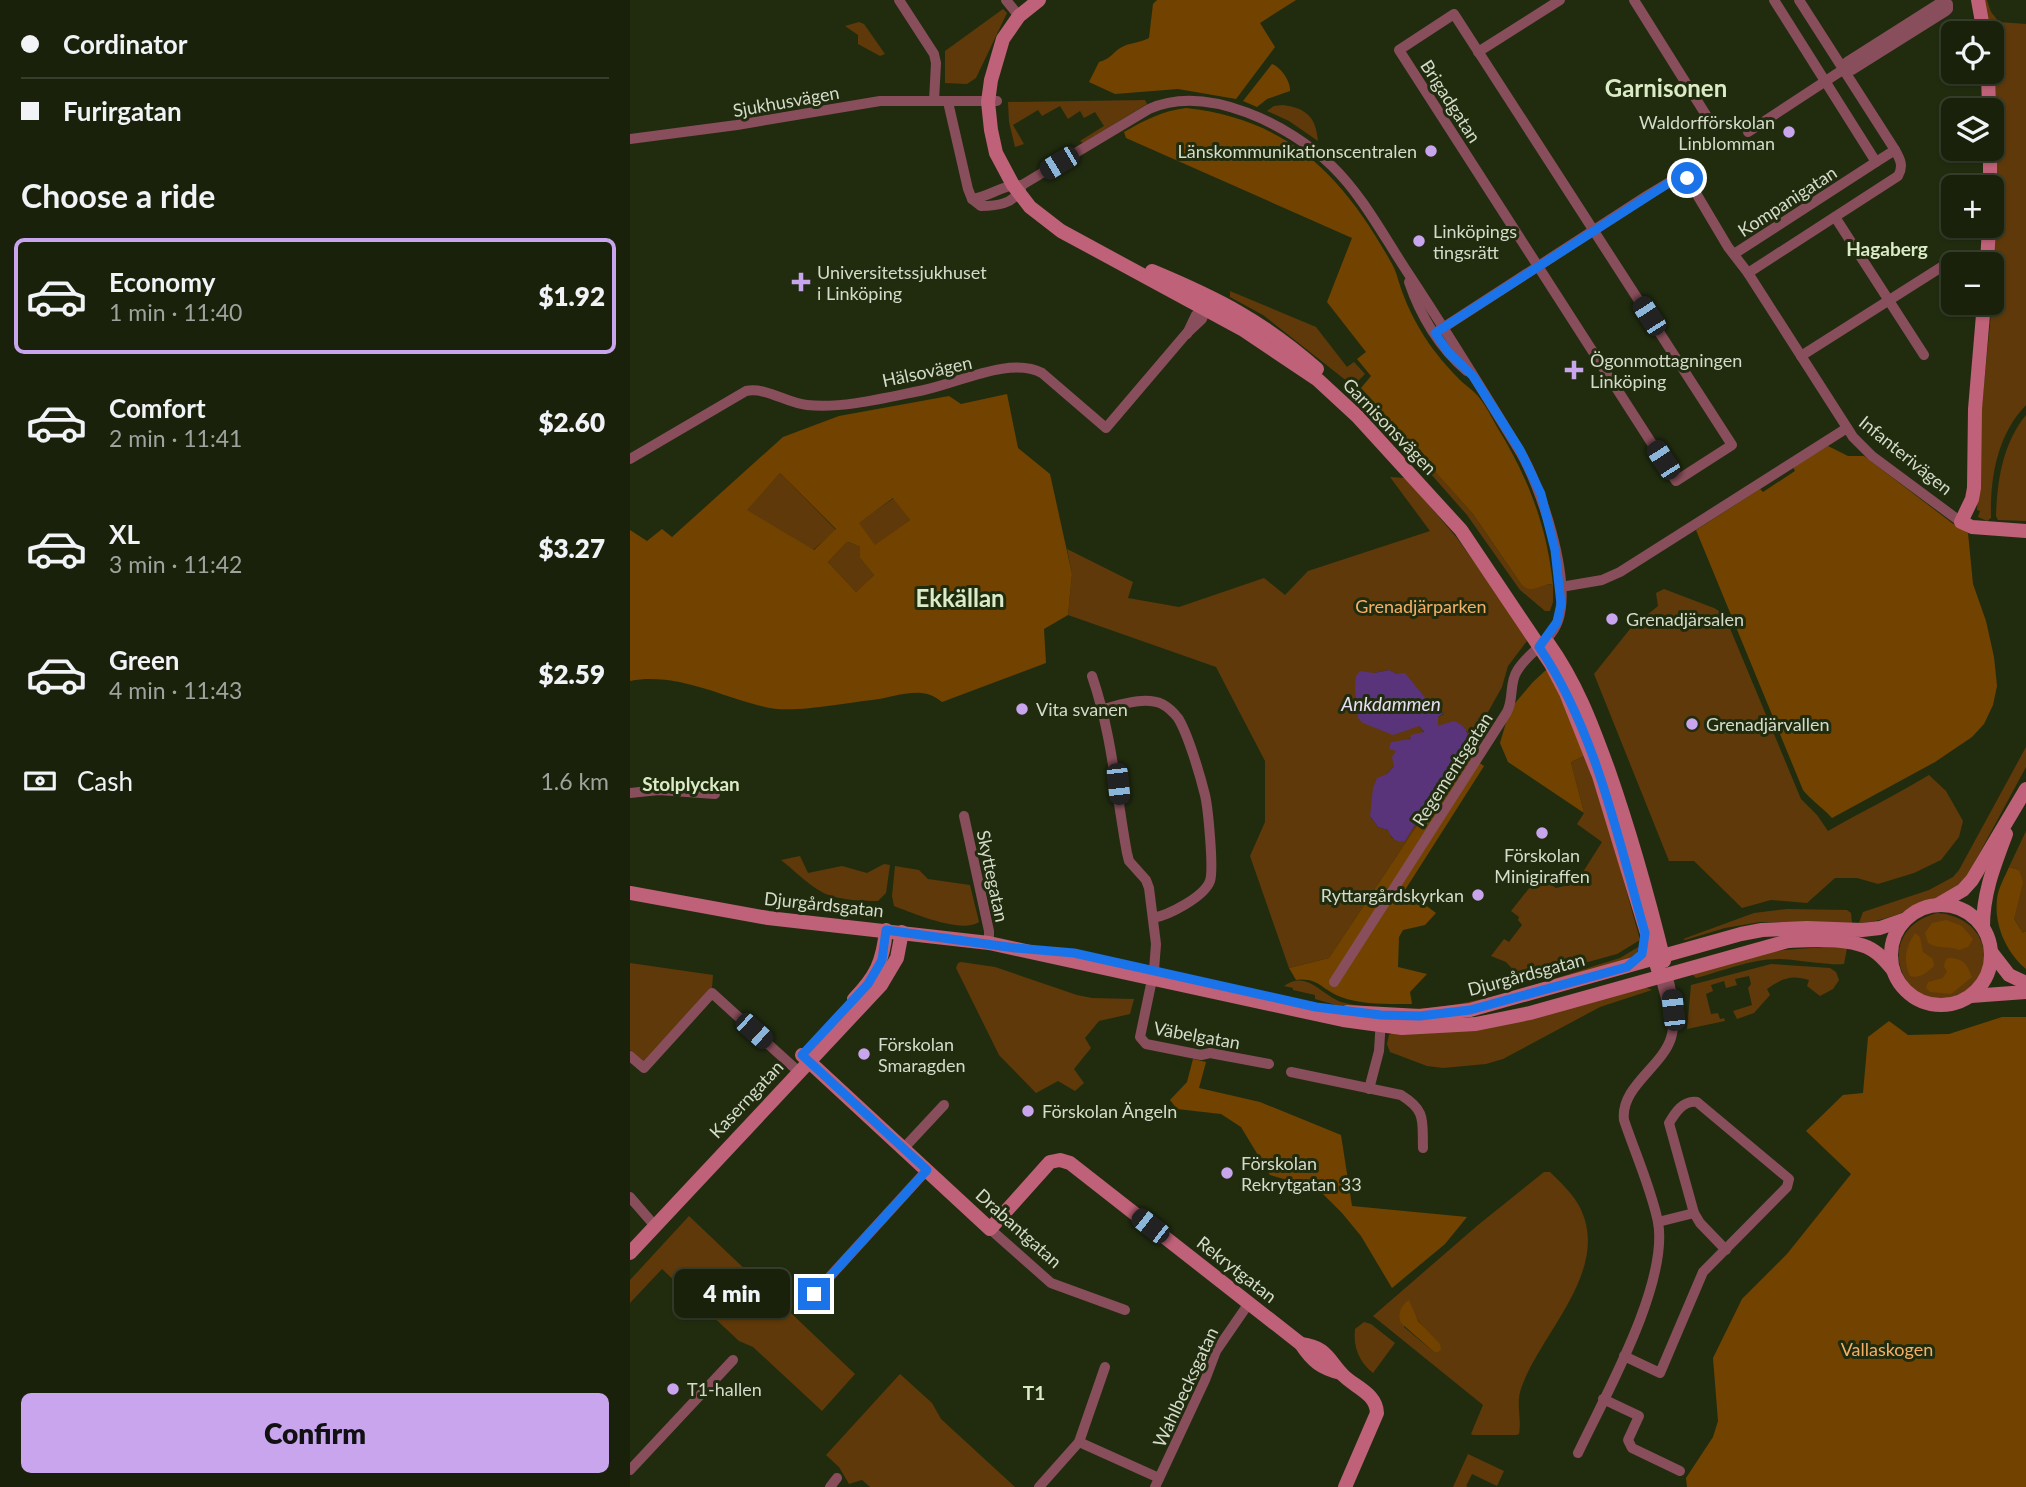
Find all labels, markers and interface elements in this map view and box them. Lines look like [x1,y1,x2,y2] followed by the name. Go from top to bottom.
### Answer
[1941,21,2004,315] map controls
[1941,21,2004,84] button: locate
[63,28,187,60] text: Cordinator
[1416,55,1486,147] street label: Brigadgatan
[1605,73,1727,102] district label: Garnisonen
[731,81,841,121] street label: Sjukhusvägen
[63,95,182,127] text: Furirgatan
[1941,98,2004,161] button: layers
[1639,111,1775,154] place label: Waldorfförskolan Linblomman
[1781,124,1797,140] marker: Waldorfförskolan Linblomman
[1178,140,1417,162] place label: Länskommunikationscentralen
[1036,143,1083,183] car
[1423,143,1439,159] marker: Länskommunikationscentralen
[1733,161,1841,241] street label: Kompanigatan
[1671,162,1703,194] route start
[1941,175,2004,238] button: +
[21,176,215,215] text: Choose a ride
[1433,220,1517,263] place label: Linköpings tingsrätt
[1411,233,1427,249] marker: Linköpings tingsrätt
[1846,237,1928,260] district label: Hagaberg
[1941,252,2004,315] button: −
[817,261,987,304] place label: Universitetssjukhuset i Linköping
[25,265,88,328] icon: car
[109,266,215,298] text: Economy
[791,272,811,292] marker: Universitetssjukhuset i Linköping
[538,280,605,312] text: $1.92
[1629,293,1670,339] car
[109,298,242,326] text: 1 min · 11:40
[1590,349,1742,392] place label: Ögonmottagningen Linköping
[880,351,974,391] street label: Hälsovägen
[1564,360,1584,380] marker: Ögonmottagningen Linköping
[1339,373,1441,479] street label: Garnisonsvägen
[25,391,88,454] icon: car
[109,392,206,424] text: Comfort
[538,406,605,438] text: $2.60
[1855,411,1957,499] street label: Infanterivägen
[109,424,242,452] text: 2 min · 11:41
[1643,437,1684,483] car
[25,517,88,580] icon: car
[109,518,140,550] text: XL
[538,532,605,564] text: $3.27
[109,550,242,578] text: 3 min · 11:42
[915,583,1005,612] district label: Ekkällan
[1355,595,1487,617] park label: Grenadjärparken
[1626,608,1744,630] place label: Grenadjärsalen
[1604,611,1620,627] marker: Grenadjärsalen
[25,643,88,706] icon: car
[109,644,179,676] text: Green
[538,658,605,690] text: $2.59
[109,676,242,704] text: 4 min · 11:43
[1340,692,1441,715] water label: Ankdammen
[1036,698,1128,720] place label: Vita svanen
[1014,701,1030,717] marker: Vita svanen
[1407,708,1497,830] street label: Regementsgatan
[1706,713,1830,735] place label: Grenadjärvallen
[1684,716,1700,732] marker: Grenadjärvallen
[21,762,59,800] icon: cash
[1106,762,1131,806] car
[77,765,133,797] text: Cash
[540,767,609,795] text: 1.6 km
[642,772,740,795] district label: Stolplyckan
[1534,825,1550,841] marker: Förskolan Minigiraffen
[973,828,1013,924] street label: Skyttegatan
[1494,844,1590,887] place label: Förskolan Minigiraffen
[1321,884,1464,906] place label: Ryttargårdskyrkan
[763,887,885,921] street label: Djurgårdsgatan
[1470,887,1486,903] marker: Ryttargårdskyrkan
[1465,948,1587,1000] street label: Djurgårdsgatan
[1661,988,1686,1032] car
[732,1009,777,1053] car
[1152,1017,1242,1053] street label: Väbelgatan
[878,1033,966,1076] place label: Förskolan Smaragden
[856,1046,872,1062] marker: Förskolan Smaragden
[704,1056,788,1142] street label: Kaserngatan
[1042,1100,1177,1122] place label: Förskolan Ängeln
[1020,1103,1036,1119] marker: Förskolan Ängeln
[1241,1152,1362,1195] place label: Förskolan Rekrytgatan 33
[1219,1165,1235,1181] marker: Förskolan Rekrytgatan 33
[972,1184,1066,1272] street label: Drabantgatan
[1127,1205,1174,1247] car
[1193,1231,1281,1307] street label: Rekrytgatan
[674,1270,790,1318] callout: 4 min
[798,1278,830,1310] route end
[703,1279,761,1307] text: 4 min
[1148,1324,1222,1450] street label: Wahlbecksgatan
[1841,1338,1933,1360] park label: Vallaskogen
[687,1378,762,1400] place label: T1-hallen
[665,1381,681,1397] marker: T1-hallen
[1023,1381,1045,1404] district label: T1
[21,1393,609,1473] button: Confirm

